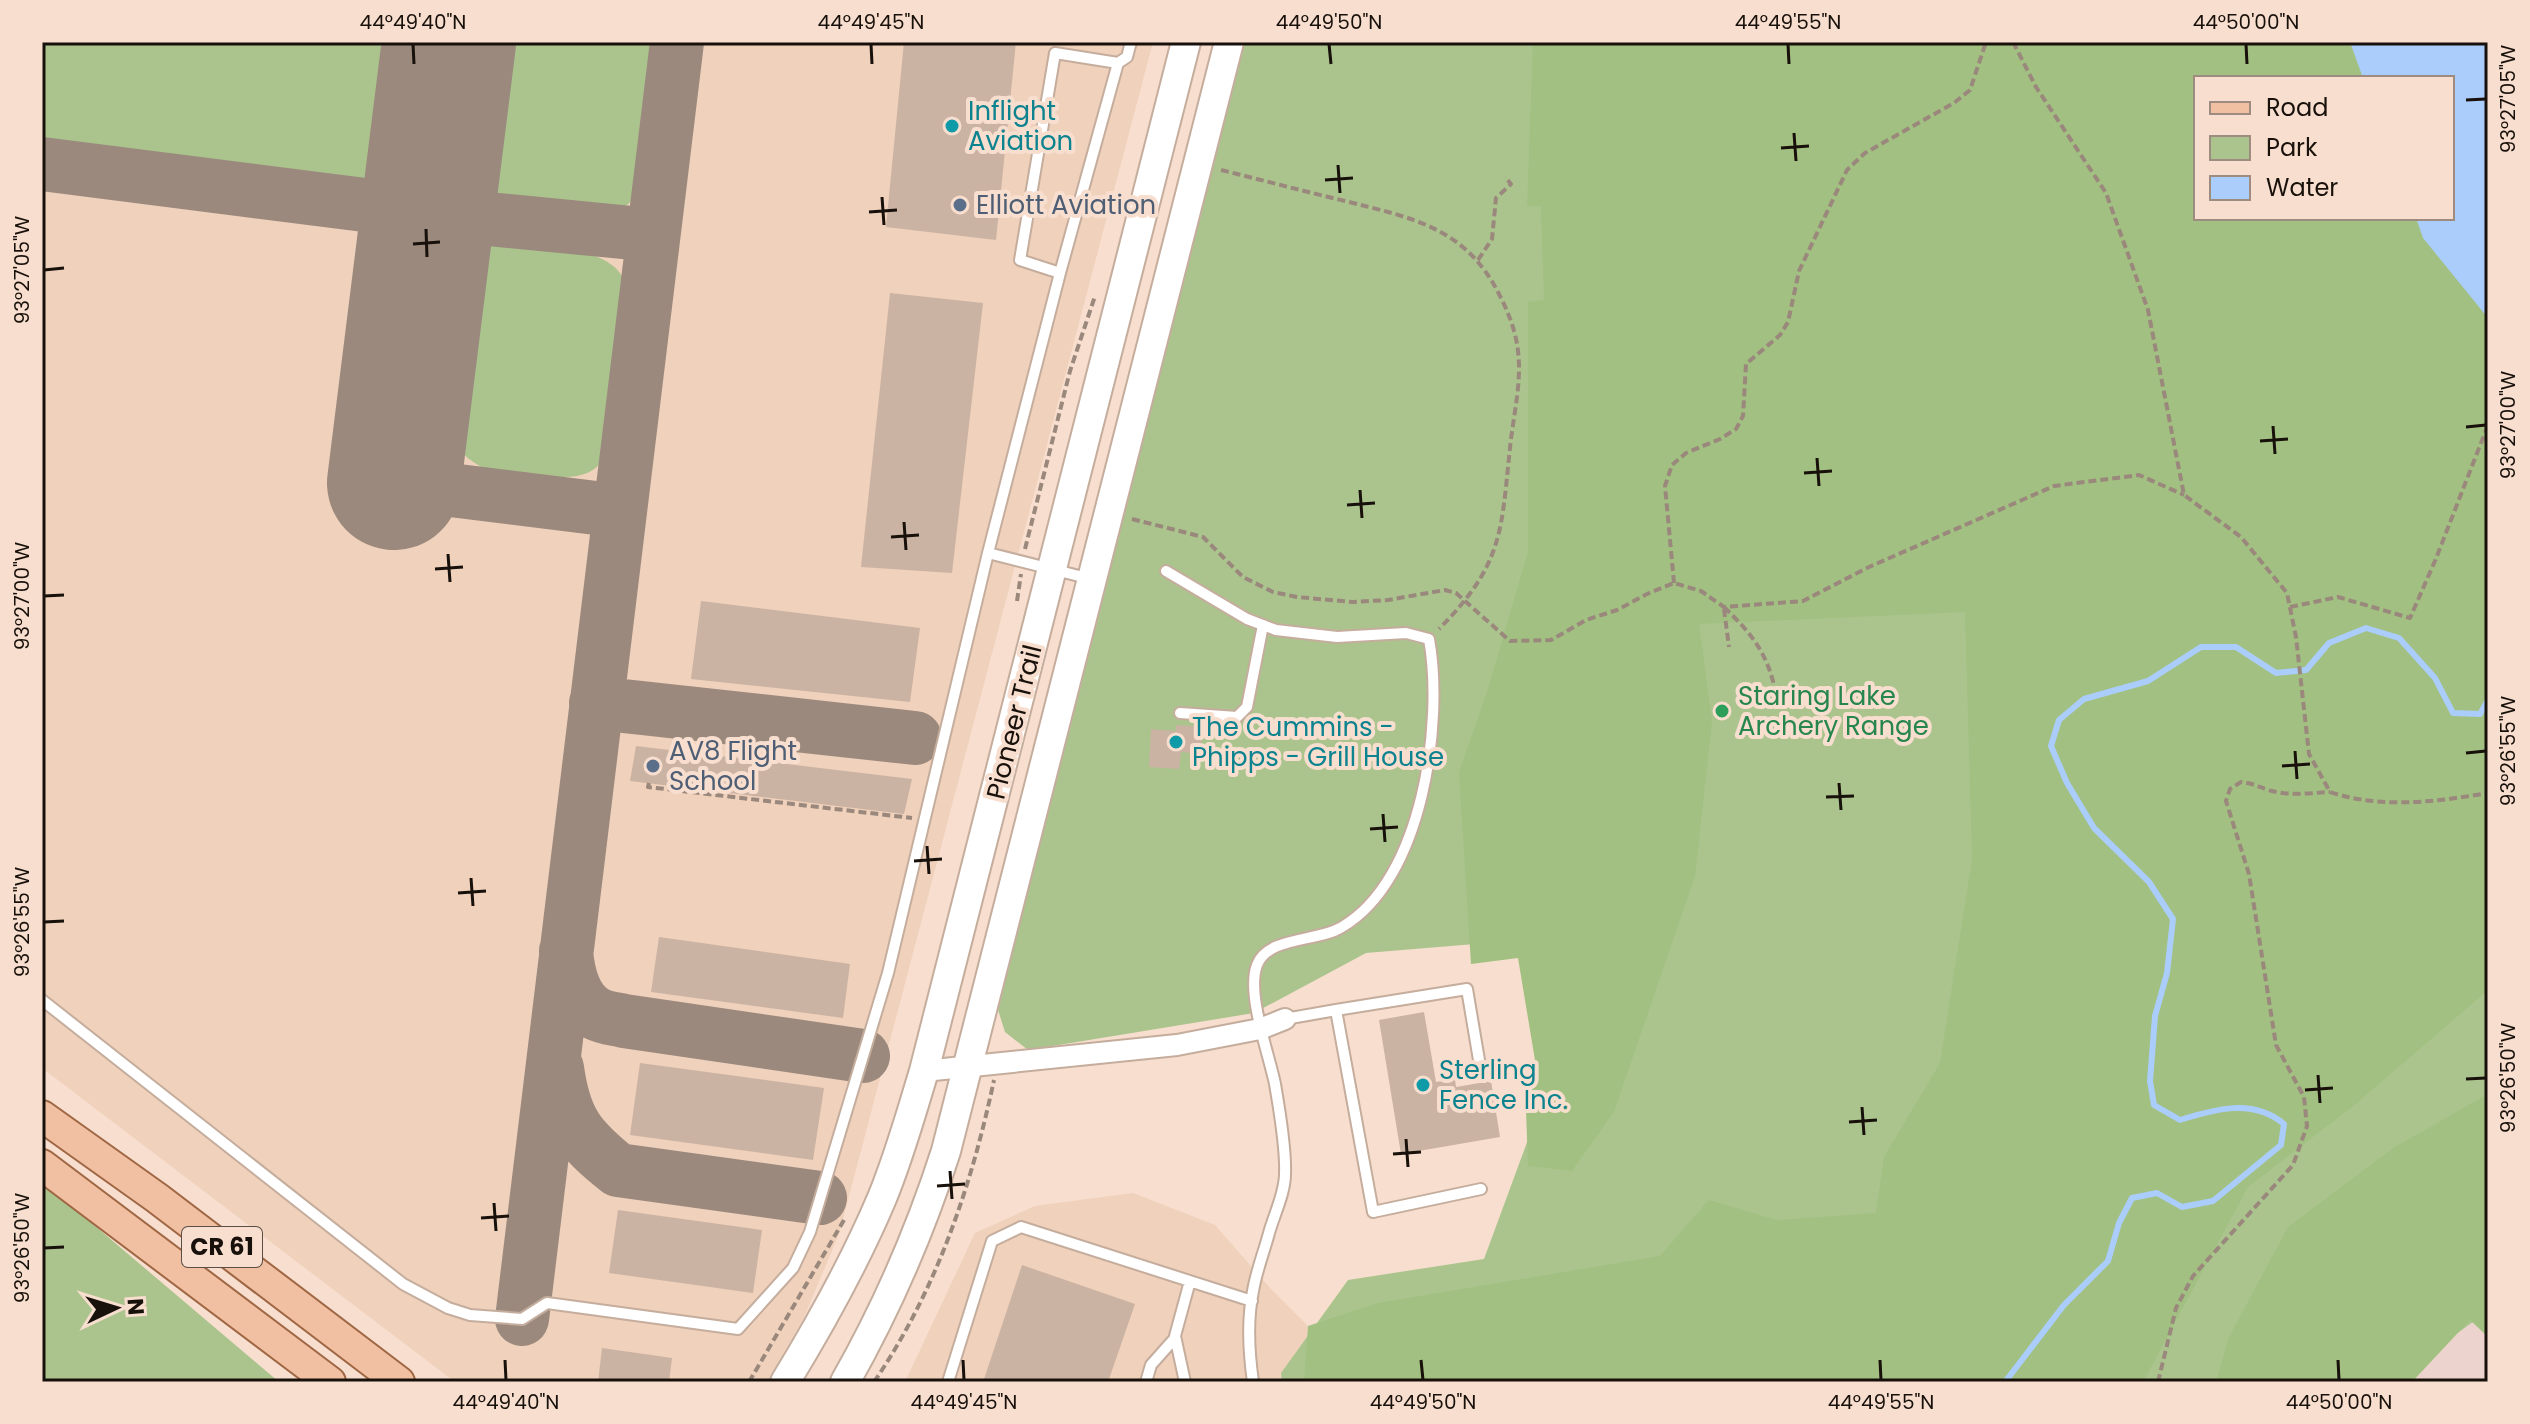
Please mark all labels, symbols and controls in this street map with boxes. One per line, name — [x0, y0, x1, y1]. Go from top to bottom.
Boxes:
text: 44°49'40"N — [360, 8, 466, 36]
text: 44°49'45"N — [818, 8, 924, 36]
text: 44°49'50"N — [1276, 8, 1382, 36]
text: 44°49'55"N — [1735, 8, 1841, 36]
text: 44°50'00"N — [2193, 8, 2299, 36]
text: 93°27'05"W — [2494, 44, 2522, 153]
legend — [2194, 76, 2454, 220]
text: Road — [2266, 91, 2328, 124]
place label: Inflight Aviation — [968, 93, 1073, 159]
marker: Inflight Aviation — [943, 117, 961, 135]
text: Park — [2266, 131, 2318, 164]
text: Water — [2266, 171, 2338, 204]
place label: Elliott Aviation — [976, 187, 1156, 223]
marker: Elliott Aviation — [951, 196, 969, 214]
text: 93°27'05"W — [8, 215, 36, 324]
text: 93°27'00"W — [2494, 370, 2522, 479]
text: 93°27'00"W — [8, 541, 36, 650]
street label: Pioneer Trail — [977, 641, 1051, 803]
place label: Staring Lake Archery Range — [1738, 678, 1929, 744]
text: 93°26'55"W — [2494, 695, 2522, 806]
marker: Staring Lake Archery Range — [1713, 702, 1731, 720]
place label: The Cummins - Phipps - Grill House — [1192, 709, 1444, 775]
place label: AV8 Flight School — [669, 733, 797, 799]
marker: The Cummins - Phipps - Grill House — [1167, 733, 1185, 751]
marker: AV8 Flight School — [644, 757, 662, 775]
text: 93°26'55"W — [8, 866, 36, 977]
text: 93°26'50"W — [2494, 1022, 2522, 1133]
place label: Sterling Fence Inc. — [1439, 1052, 1568, 1118]
marker: Sterling Fence Inc. — [1414, 1076, 1432, 1094]
text: 93°26'50"W — [8, 1192, 36, 1303]
road number: CR 61 — [182, 1227, 262, 1267]
north arrow — [76, 1268, 156, 1348]
text: N — [119, 1297, 151, 1316]
text: 44°49'40"N — [453, 1388, 559, 1416]
text: 44°49'45"N — [911, 1388, 1017, 1416]
text: 44°49'50"N — [1370, 1388, 1476, 1416]
text: 44°49'55"N — [1828, 1388, 1934, 1416]
text: 44°50'00"N — [2286, 1388, 2392, 1416]

